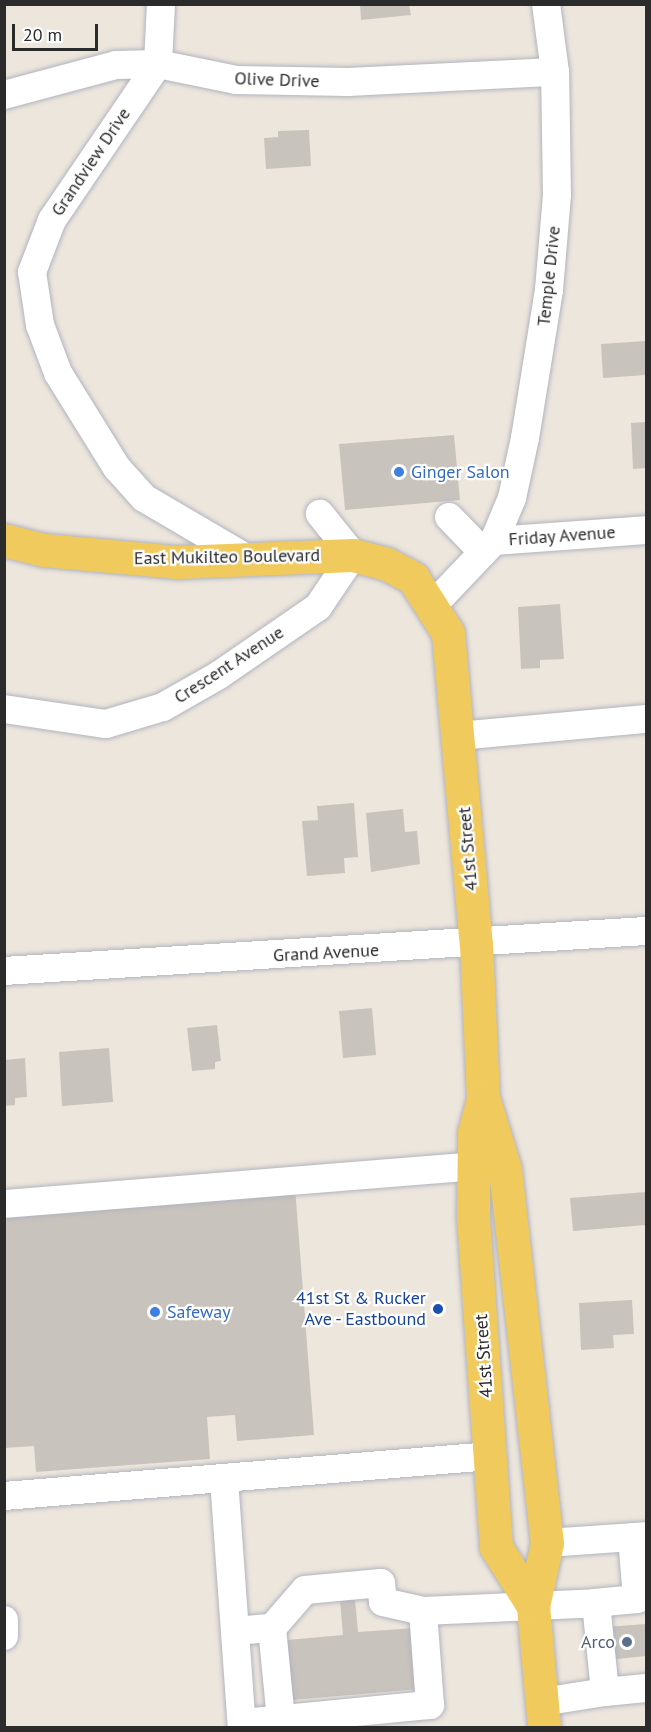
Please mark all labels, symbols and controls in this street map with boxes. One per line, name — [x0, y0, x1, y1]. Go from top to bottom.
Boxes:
scale bar — [15, 12, 100, 50]
text: 20 m — [23, 23, 62, 46]
street label: Olive Drive — [234, 68, 320, 92]
street label: Grandview Drive — [47, 104, 135, 220]
street label: Temple Drive — [533, 225, 565, 327]
place label: Ginger Salon — [411, 461, 510, 483]
marker: Ginger Salon — [392, 465, 406, 479]
street label: Friday Avenue — [507, 521, 617, 551]
street label: East Mukilteo Boulevard — [134, 545, 320, 569]
street label: Crescent Avenue — [170, 621, 288, 709]
street label: 41st Street — [454, 806, 482, 892]
street label: Grand Avenue — [272, 939, 380, 967]
place label: 41st St & Rucker Ave - Eastbound — [296, 1288, 426, 1330]
place label: Safeway — [167, 1301, 231, 1323]
marker: 41st St & Rucker Ave - Eastbound — [431, 1302, 445, 1316]
marker: Safeway — [148, 1305, 162, 1319]
street label: 41st Street — [470, 1313, 498, 1399]
place label: Arco — [581, 1631, 615, 1653]
marker: Arco — [620, 1635, 634, 1649]

